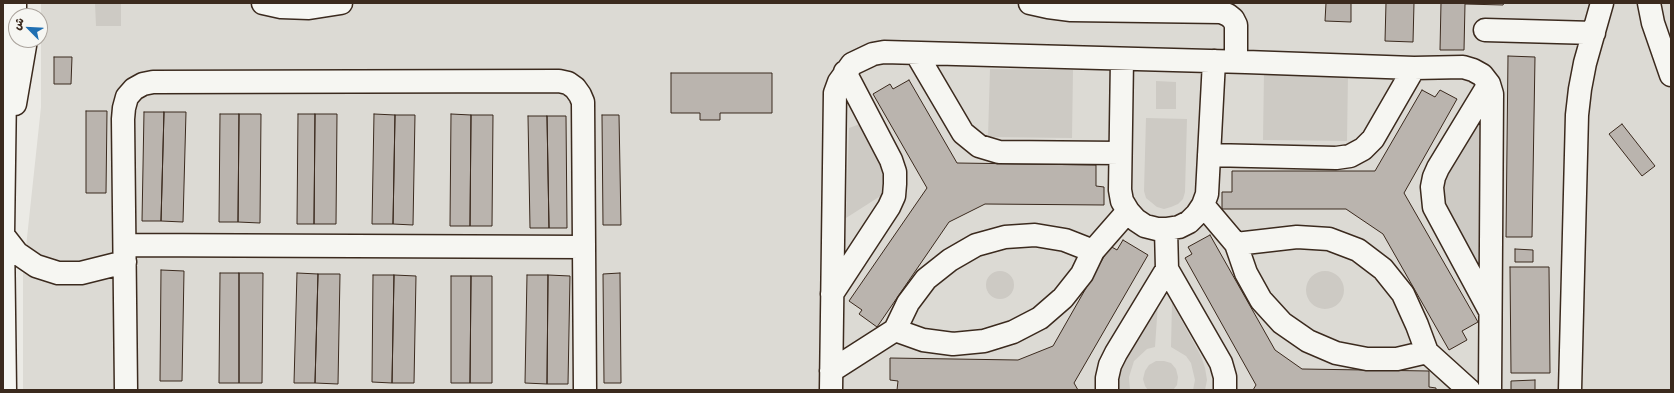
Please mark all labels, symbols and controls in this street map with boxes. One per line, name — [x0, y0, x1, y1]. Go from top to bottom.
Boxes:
north arrow — [8, 8, 48, 48]
text: ش — [9, 15, 27, 32]

